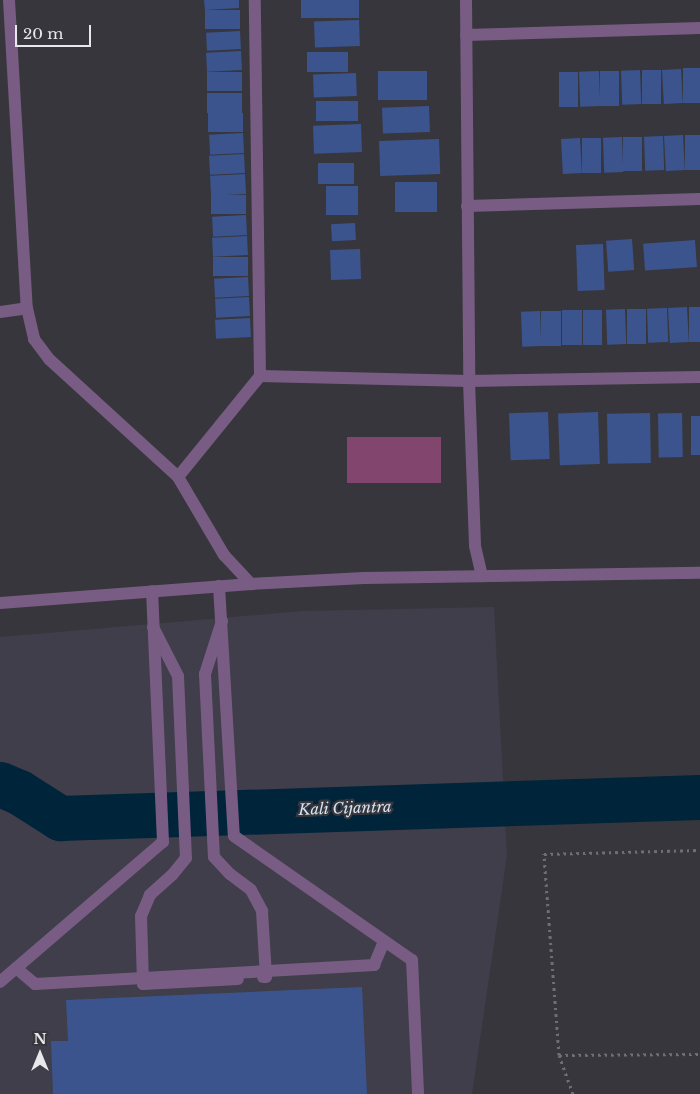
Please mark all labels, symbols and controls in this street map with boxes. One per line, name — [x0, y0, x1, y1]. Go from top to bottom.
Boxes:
scale bar — [18, 15, 94, 47]
text: 20 m — [23, 24, 63, 43]
water label: Kali Cijantra — [298, 797, 392, 819]
north arrow — [15, 1029, 65, 1079]
text: N — [33, 1030, 47, 1048]

